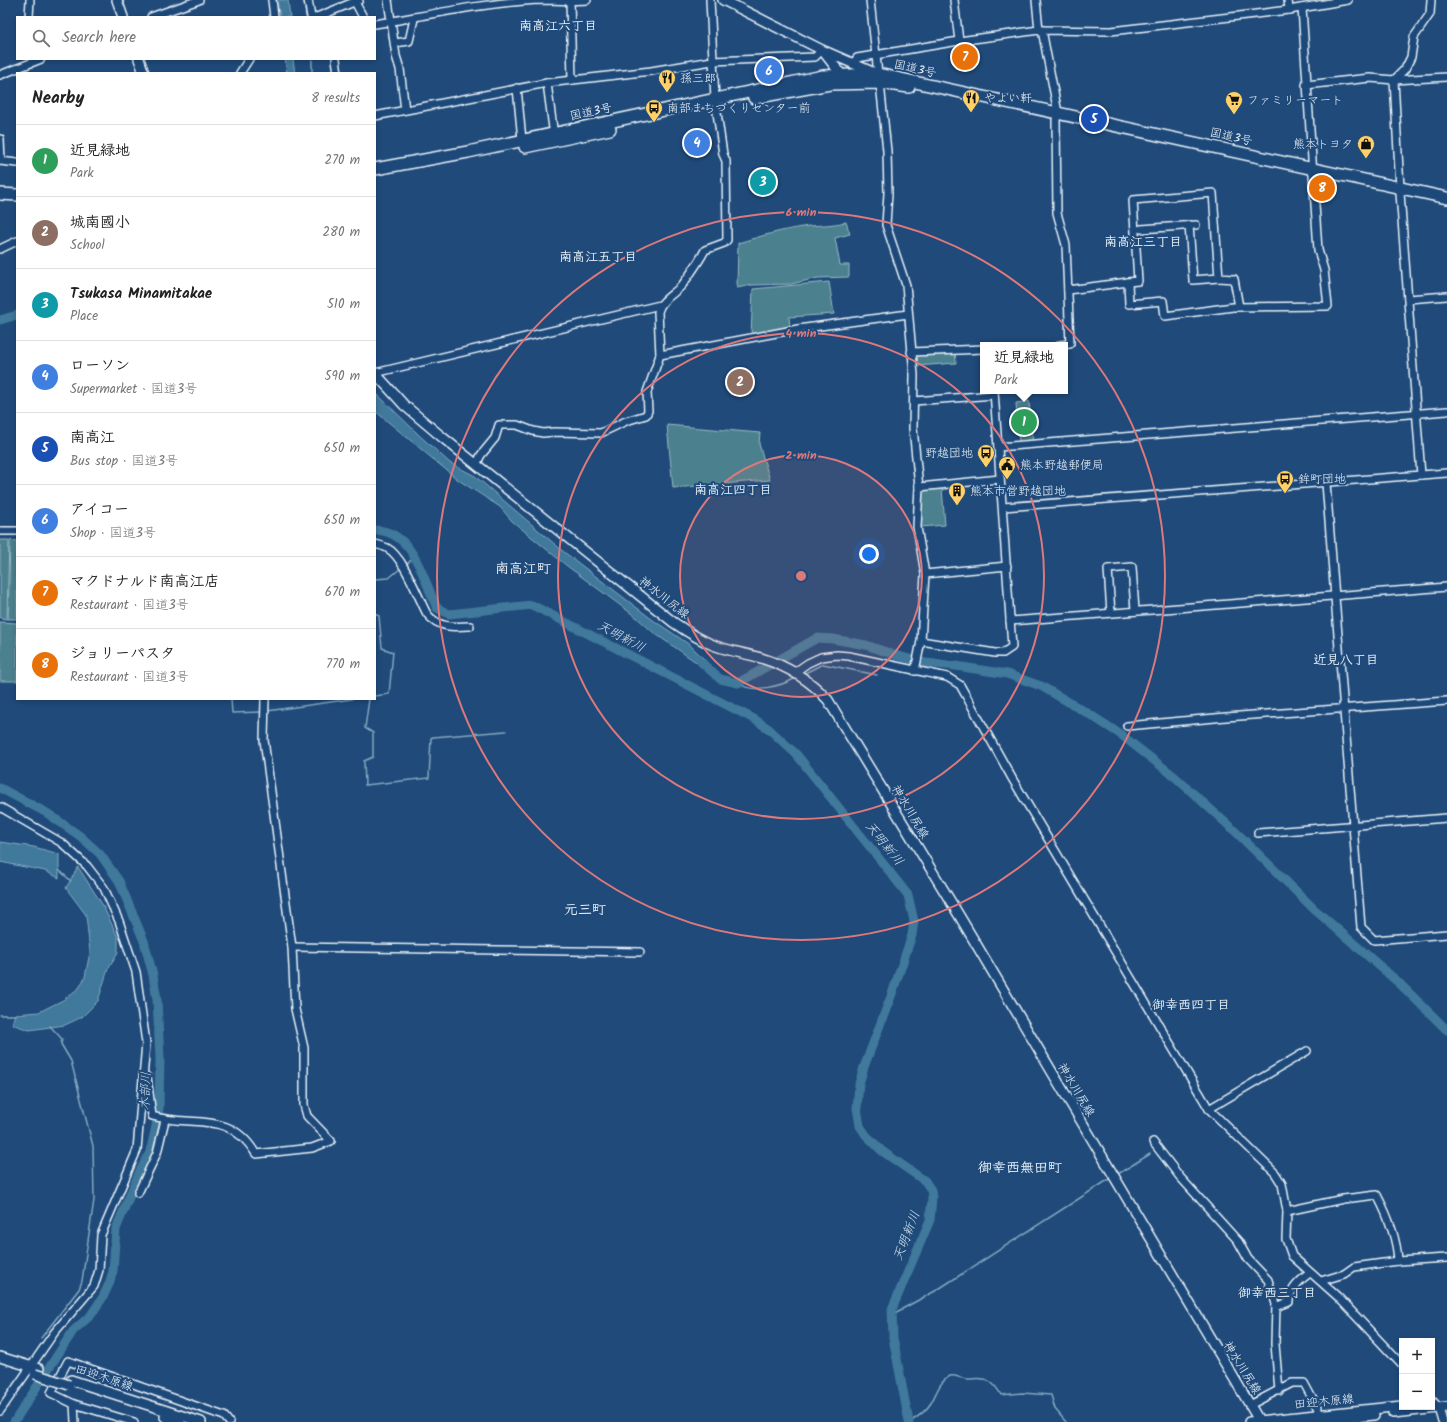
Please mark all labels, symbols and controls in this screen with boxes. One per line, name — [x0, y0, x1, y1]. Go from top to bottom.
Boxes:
search box — [16, 16, 376, 60]
district label: 南高江六丁目 — [519, 16, 597, 37]
text: Search here — [62, 26, 136, 50]
icon: search — [30, 27, 52, 49]
pin: 7 — [952, 42, 978, 72]
street label: 国道3号 — [892, 55, 938, 83]
pin: 6 — [756, 56, 782, 86]
restaurant icon: 孫三郎 — [657, 68, 677, 93]
place label: 孫三郎 — [680, 69, 716, 88]
text: Nearby — [32, 85, 84, 112]
text: 8 results — [311, 88, 360, 109]
restaurant icon: やよい軒 — [961, 88, 981, 113]
place label: やよい軒 — [984, 89, 1032, 108]
supermarket icon: ファミリーマート — [1224, 90, 1244, 115]
place label: ファミリーマート — [1247, 91, 1343, 110]
street label: 国道3号 — [568, 98, 614, 126]
bus stop icon: 南部まちづくりセンター前 — [644, 98, 664, 123]
place label: 南部まちづくりセンター前 — [667, 99, 811, 118]
pin: 5 — [1081, 104, 1107, 134]
street label: 国道3号 — [1208, 123, 1254, 151]
pin: 4 — [684, 128, 710, 158]
shop icon: 熊本トヨタ — [1356, 134, 1376, 159]
place label: 熊本トヨタ — [1293, 135, 1353, 154]
text: 近見緑地 — [70, 139, 130, 163]
text: 1 — [43, 150, 47, 171]
text: 270 m — [324, 150, 360, 171]
text: Park — [70, 163, 94, 184]
pin: 3 — [750, 167, 776, 197]
pin: 8 — [1309, 173, 1335, 203]
text: 6 min — [786, 203, 817, 222]
text: 城南國小 — [70, 211, 130, 235]
text: 2 — [41, 222, 49, 243]
text: 280 m — [323, 222, 360, 243]
district label: 南高江三丁目 — [1104, 232, 1182, 253]
text: School — [70, 235, 105, 256]
district label: 南高江五丁目 — [559, 247, 637, 268]
text: Tsukasa Minamitakae — [70, 282, 212, 306]
text: 3 — [41, 294, 49, 315]
text: 510 m — [327, 294, 360, 315]
text: Place — [70, 306, 98, 327]
text: 4 min — [786, 324, 817, 343]
popup — [980, 342, 1068, 394]
text: 近見緑地 — [994, 346, 1054, 370]
text: ローソン — [70, 354, 130, 378]
text: 4 — [41, 366, 49, 387]
text: 590 m — [325, 366, 360, 387]
pin: 2 — [727, 367, 753, 397]
text: Park — [994, 370, 1018, 391]
text: Supermarket · 国道3号 — [70, 379, 197, 400]
pin: 1 — [1011, 407, 1037, 437]
text: 南高江 — [70, 426, 115, 450]
text: 5 — [42, 438, 48, 459]
text: 650 m — [324, 438, 360, 459]
bus stop icon: 野越団地 — [976, 443, 996, 468]
place label: 野越団地 — [925, 444, 973, 463]
text: 2 min — [785, 446, 817, 465]
text: Bus stop · 国道3号 — [70, 451, 178, 472]
public building icon: 熊本野越郵便局 — [997, 455, 1017, 480]
place label: 熊本野越郵便局 — [1020, 456, 1104, 475]
bus stop icon: 鉾町団地 — [1275, 469, 1295, 494]
place label: 鉾町団地 — [1298, 470, 1346, 489]
district label: 南高江四丁目 — [694, 480, 772, 501]
building icon: 熊本市営野越団地 — [947, 481, 967, 506]
place label: 熊本市営野越団地 — [970, 482, 1066, 501]
text: アイコー — [70, 498, 129, 522]
text: 6 — [41, 510, 49, 531]
text: 650 m — [324, 510, 360, 531]
text: Shop · 国道3号 — [70, 523, 156, 544]
your location — [859, 544, 879, 564]
district label: 南高江町 — [495, 558, 551, 580]
centre of rings — [794, 569, 808, 583]
text: マクドナルド南高江店 — [70, 570, 219, 594]
street label: 神水川尻線 — [635, 572, 693, 624]
text: 7 — [42, 582, 48, 603]
text: 670 m — [325, 582, 360, 603]
text: Restaurant · 国道3号 — [70, 595, 189, 616]
water label: 天明新川 — [593, 616, 649, 658]
text: ジョリーパスタ — [70, 642, 175, 666]
district label: 近見八丁目 — [1313, 650, 1379, 671]
text: 8 — [41, 654, 49, 675]
text: 770 m — [326, 654, 360, 675]
text: Restaurant · 国道3号 — [70, 667, 189, 688]
street label: 神水川尻線 — [886, 781, 934, 843]
water label: 天明新川 — [859, 817, 909, 871]
district label: 元三町 — [564, 899, 606, 921]
district label: 御幸西四丁目 — [1152, 995, 1230, 1016]
street label: 神水川尻線 — [1052, 1059, 1100, 1121]
water label: 木部川 — [135, 1071, 157, 1111]
district label: 御幸西無田町 — [978, 1157, 1062, 1179]
water label: 天明新川 — [888, 1208, 926, 1264]
district label: 御幸西三丁目 — [1238, 1283, 1316, 1304]
street label: 神水川尻線 — [1218, 1338, 1266, 1398]
map controls — [1399, 1338, 1435, 1410]
button: + — [1399, 1338, 1435, 1374]
street label: 田迎木原線 — [73, 1360, 135, 1396]
button: − — [1399, 1374, 1435, 1410]
street label: 田迎木原線 — [1293, 1389, 1355, 1415]

